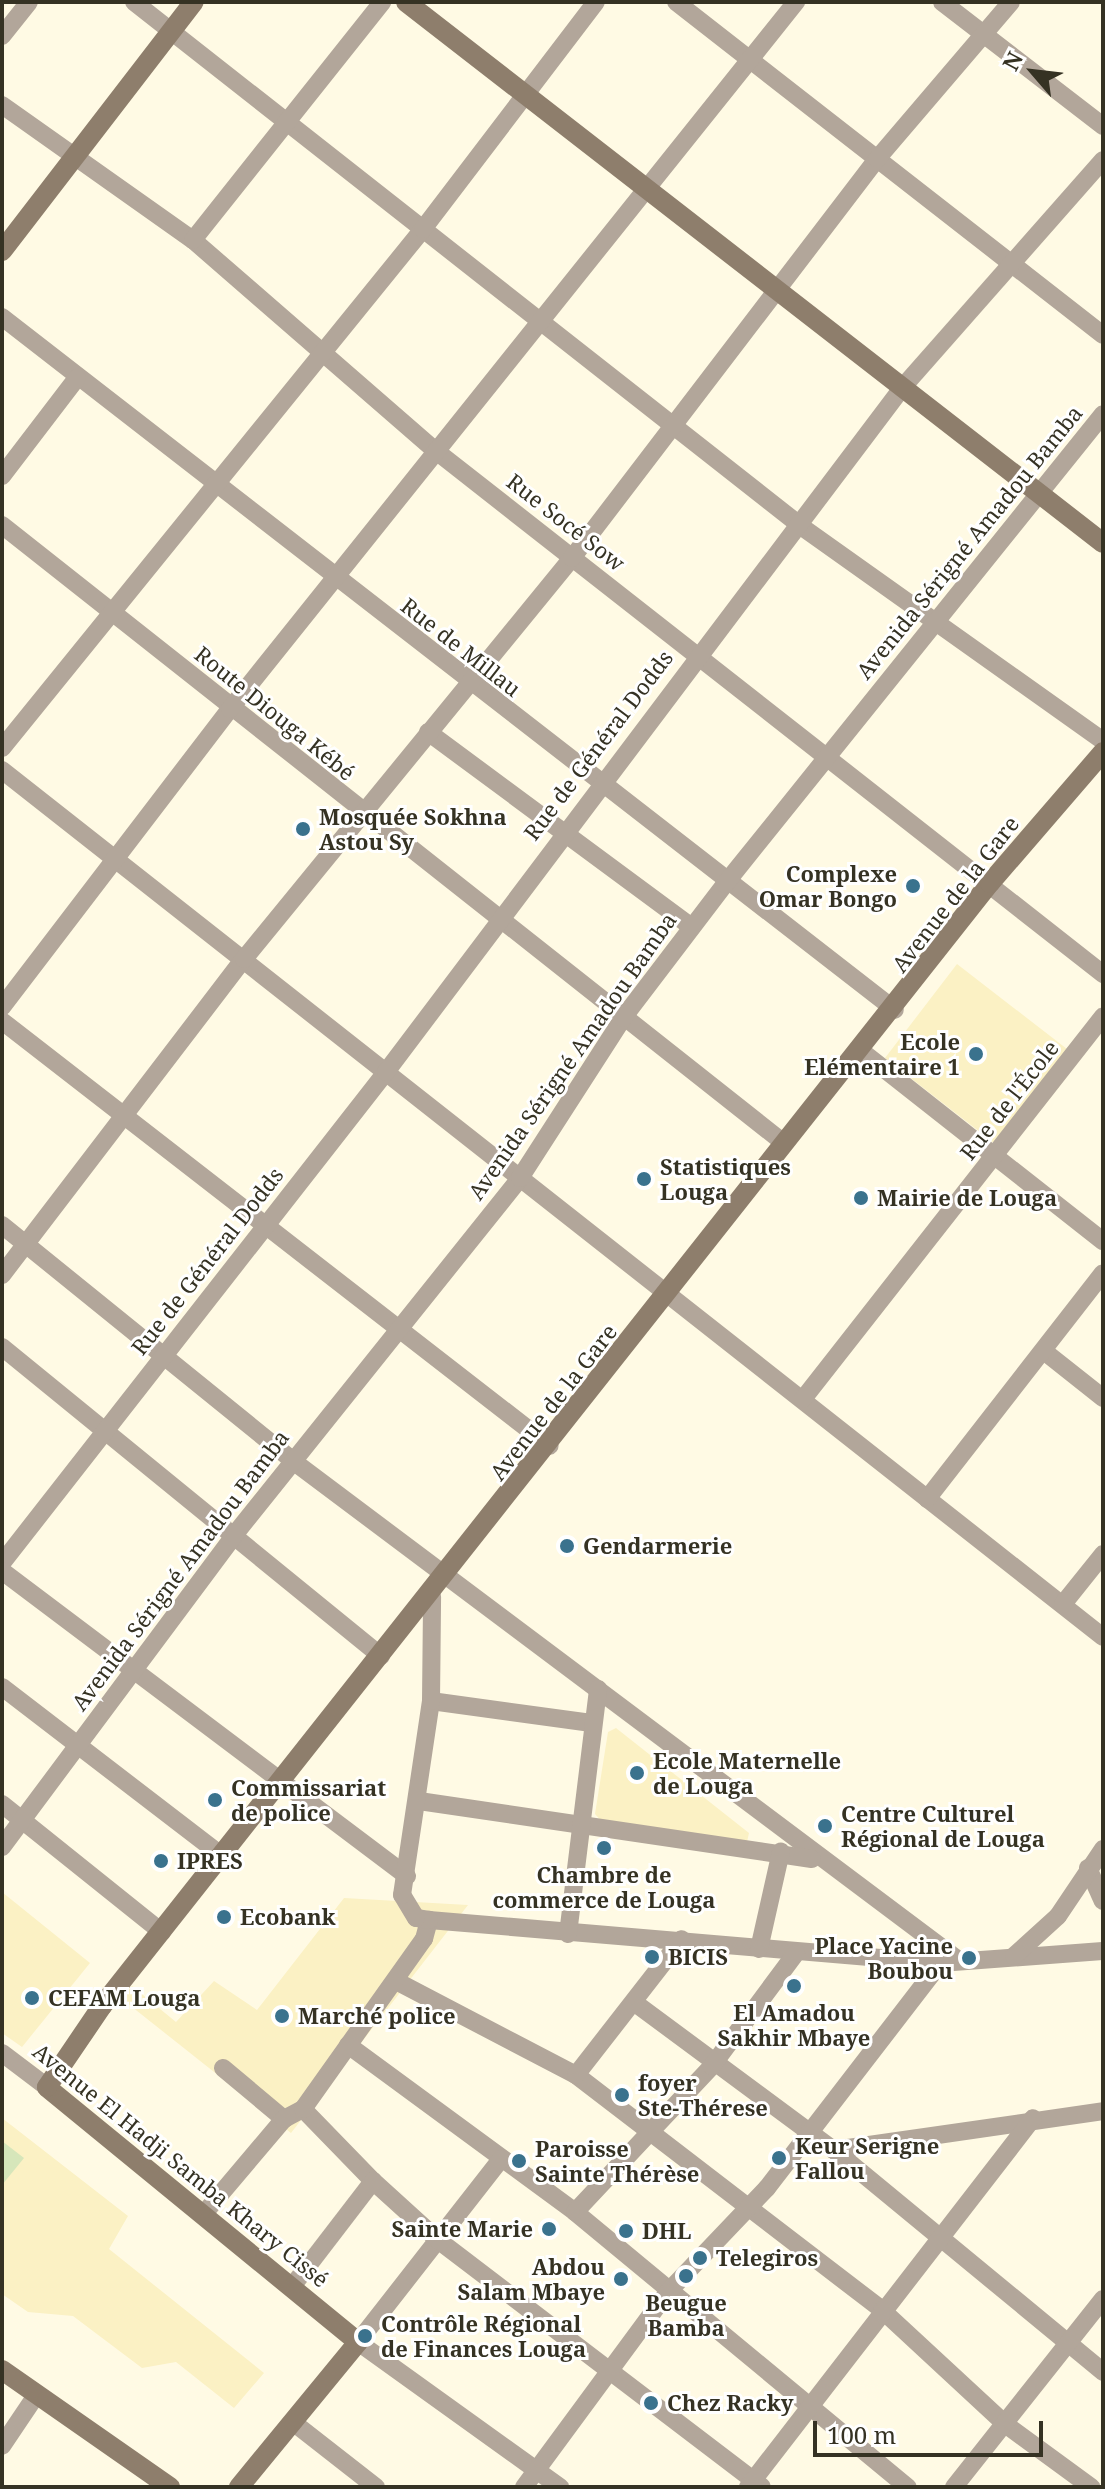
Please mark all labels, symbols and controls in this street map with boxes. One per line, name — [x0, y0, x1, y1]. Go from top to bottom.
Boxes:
north arrow — [993, 32, 1073, 112]
text: N — [994, 46, 1029, 75]
street label: Avenida Sérigné Amadou Bamba — [850, 400, 1088, 684]
street label: Rue Socé Sow — [502, 468, 630, 576]
street label: Rue de Millau — [396, 592, 526, 702]
street label: Route Diouga Kébé — [190, 640, 360, 786]
street label: Rue de Général Dodds — [518, 645, 678, 845]
place label: Mosquée Sokhna Astou Sy — [319, 803, 507, 854]
street label: Avenue de la Gare — [886, 811, 1024, 977]
marker: Mosquée Sokhna Astou Sy — [294, 820, 312, 838]
place label: Complexe Omar Bongo — [759, 860, 897, 912]
marker: Complexe Omar Bongo — [904, 877, 922, 895]
street label: Avenida Sérigné Amadou Bamba — [462, 907, 682, 1205]
place label: Ecole Elémentaire 1 — [804, 1028, 960, 1080]
street label: Rue de l'École — [954, 1035, 1064, 1165]
marker: Ecole Elémentaire 1 — [967, 1045, 985, 1063]
place label: Statistiques Louga — [660, 1153, 791, 1204]
street label: Rue de Général Dodds — [126, 1162, 288, 1360]
marker: Statistiques Louga — [635, 1170, 653, 1188]
place label: Mairie de Louga — [877, 1185, 1057, 1211]
marker: Mairie de Louga — [852, 1189, 870, 1207]
street label: Avenue de la Gare — [484, 1319, 622, 1485]
street label: Avenida Sérigné Amadou Bamba — [66, 1425, 294, 1715]
place label: Gendarmerie — [583, 1533, 732, 1559]
marker: Gendarmerie — [558, 1537, 576, 1555]
place label: Ecole Maternelle de Louga — [653, 1747, 841, 1798]
marker: Ecole Maternelle de Louga — [628, 1764, 646, 1782]
place label: Commissariat de police — [231, 1774, 386, 1826]
marker: Commissariat de police — [206, 1791, 224, 1809]
place label: Centre Culturel Régional de Louga — [841, 1800, 1045, 1852]
marker: Centre Culturel Régional de Louga — [816, 1817, 834, 1835]
marker: Chambre de commerce de Louga — [595, 1839, 613, 1857]
place label: IPRES — [177, 1848, 243, 1874]
marker: IPRES — [152, 1852, 170, 1870]
place label: Chambre de commerce de Louga — [492, 1861, 716, 1912]
place label: Ecobank — [240, 1904, 336, 1930]
marker: Ecobank — [215, 1908, 233, 1926]
place label: Place Yacine Boubou — [814, 1932, 953, 1984]
place label: BICIS — [668, 1944, 728, 1970]
marker: BICIS — [643, 1948, 661, 1966]
marker: Place Yacine Boubou — [960, 1949, 978, 1967]
marker: El Amadou Sakhir Mbaye — [785, 1977, 803, 1995]
place label: CEFAM Louga — [48, 1985, 201, 2011]
marker: CEFAM Louga — [23, 1989, 41, 2007]
place label: El Amadou Sakhir Mbaye — [718, 1999, 870, 2050]
place label: Marché police — [298, 2003, 456, 2029]
marker: Marché police — [273, 2007, 291, 2025]
street label: Avenue El Hadji Samba Khary Cissé — [28, 2038, 334, 2292]
place label: foyer Ste-Thérese — [638, 2069, 768, 2120]
marker: foyer Ste-Thérese — [613, 2086, 631, 2104]
place label: Keur Serigne Fallou — [795, 2132, 939, 2184]
place label: Paroisse Sainte Thérèse — [535, 2135, 699, 2186]
marker: Keur Serigne Fallou — [770, 2149, 788, 2167]
marker: Paroisse Sainte Thérèse — [510, 2152, 528, 2170]
place label: Sainte Marie — [391, 2216, 533, 2242]
place label: DHL — [642, 2218, 691, 2244]
marker: Sainte Marie — [540, 2220, 558, 2238]
marker: DHL — [617, 2222, 635, 2240]
place label: Telegiros — [716, 2245, 818, 2271]
marker: Telegiros — [691, 2249, 709, 2267]
place label: Abdou Salam Mbaye — [457, 2253, 605, 2304]
marker: Beugue Bamba — [677, 2267, 695, 2285]
marker: Abdou Salam Mbaye — [612, 2270, 630, 2288]
place label: Beugue Bamba — [645, 2289, 727, 2340]
place label: Contrôle Régional de Finances Louga — [381, 2310, 586, 2362]
marker: Contrôle Régional de Finances Louga — [356, 2327, 374, 2345]
place label: Chez Racky — [667, 2390, 794, 2416]
marker: Chez Racky — [642, 2394, 660, 2412]
scale bar — [817, 2405, 1047, 2455]
text: 100 m — [827, 2418, 896, 2451]

